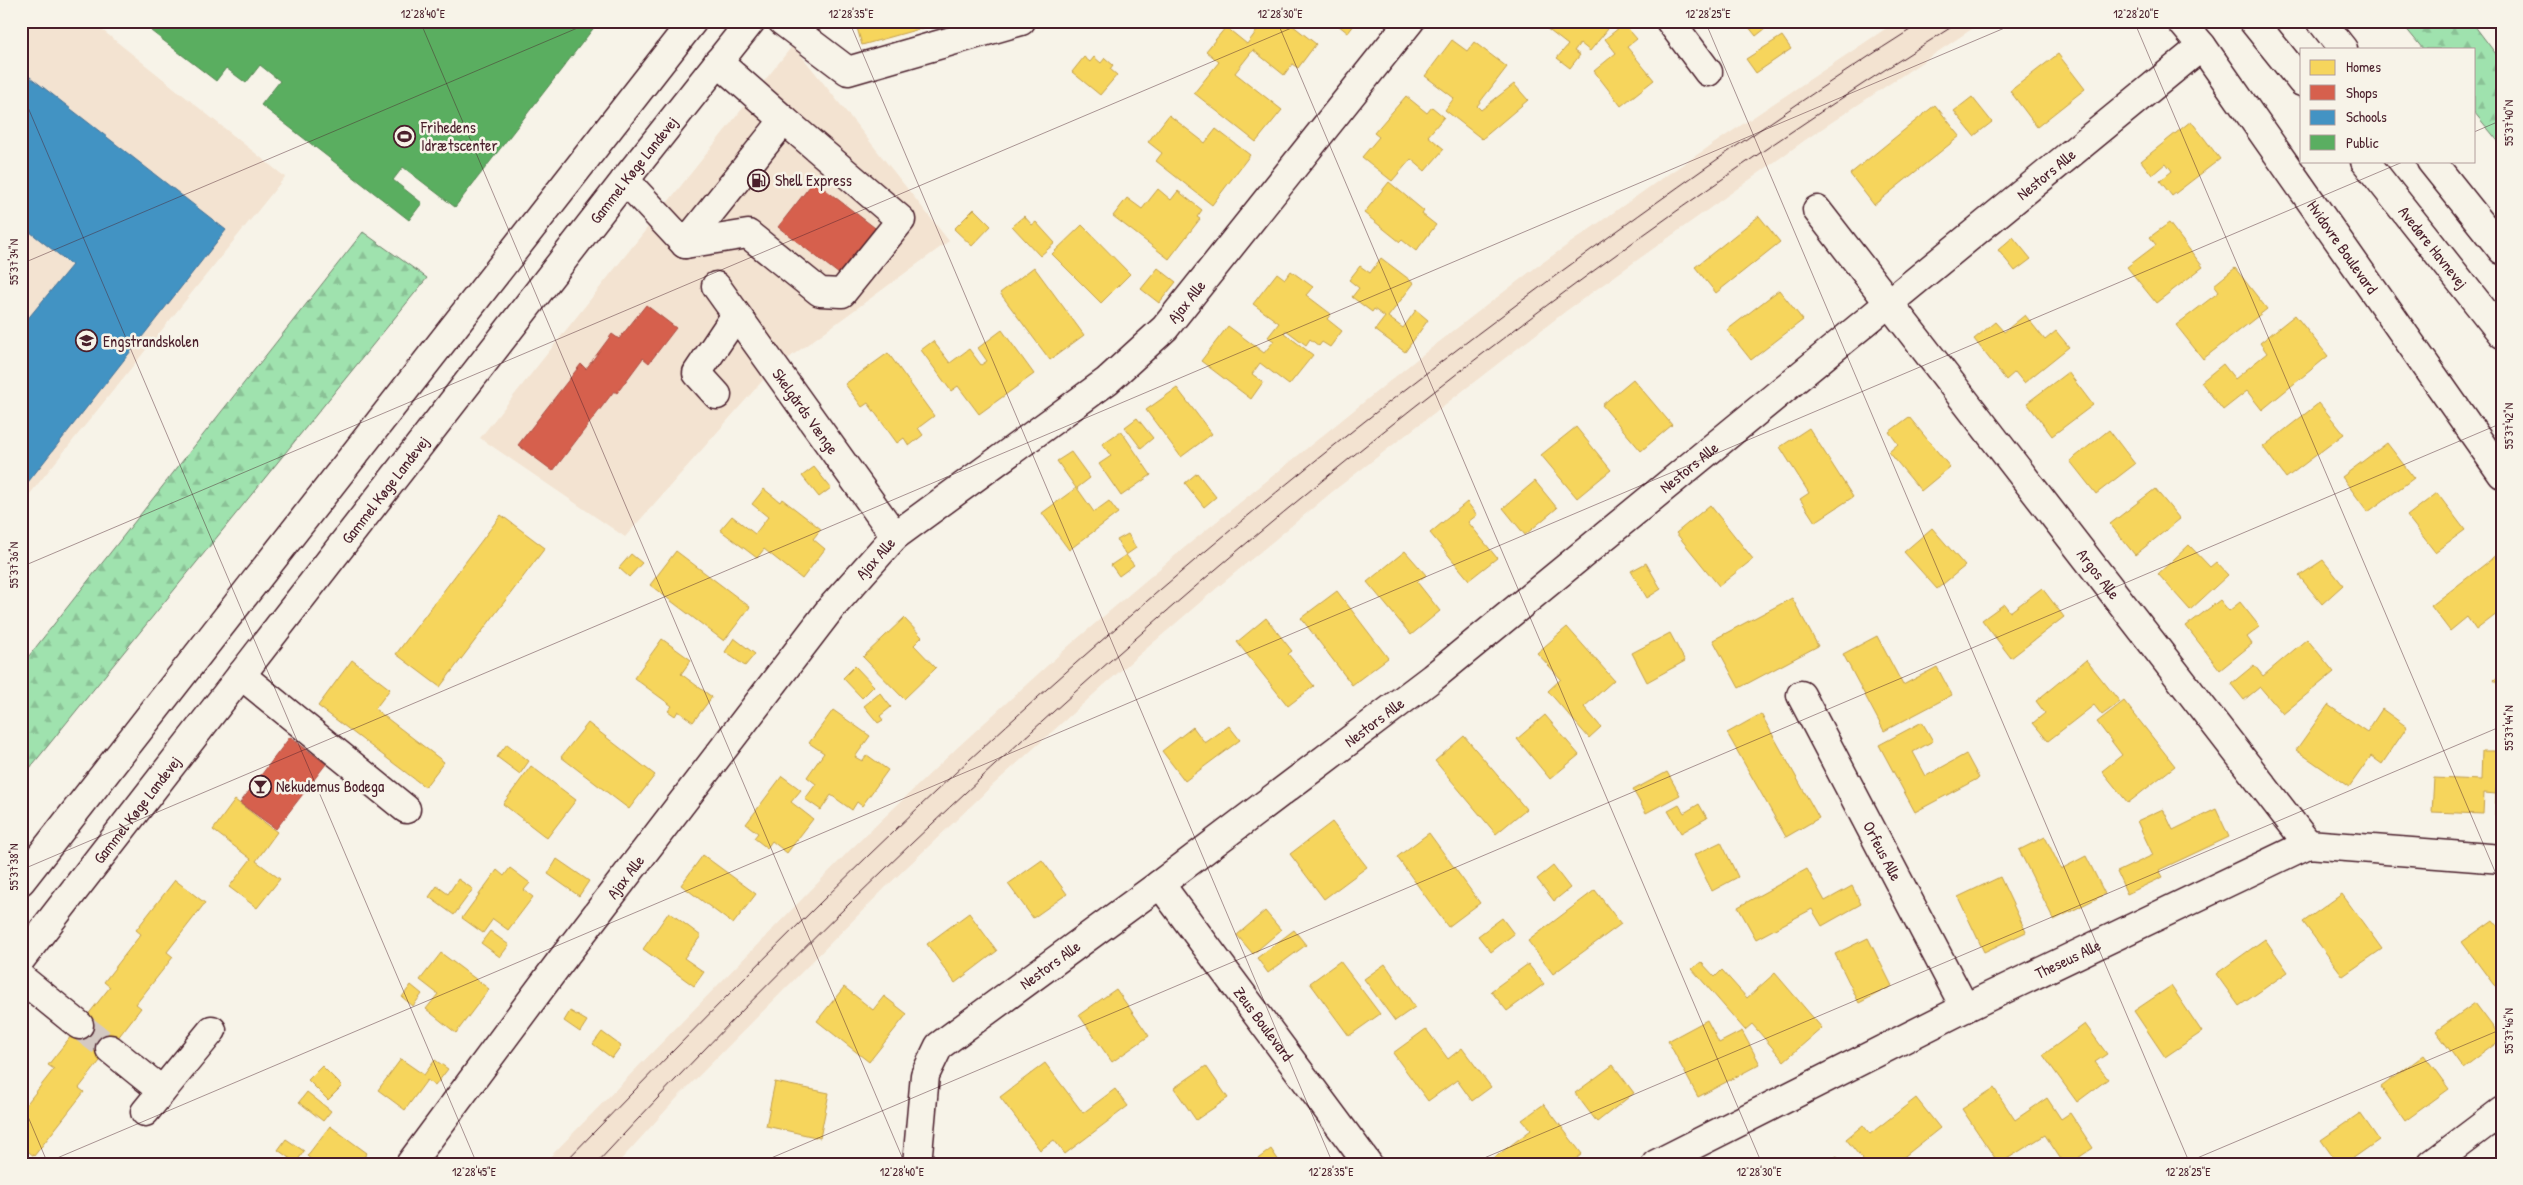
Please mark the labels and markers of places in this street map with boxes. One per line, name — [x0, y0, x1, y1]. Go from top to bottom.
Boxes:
place label: Frihedens Idrætscenter — [420, 116, 498, 156]
sports icon: Frihedens Idrætscenter — [393, 124, 417, 148]
fuel station icon: Shell Express — [747, 168, 771, 192]
place label: Shell Express — [775, 169, 852, 191]
school or university icon: Engstrandskolen — [75, 329, 99, 353]
place label: Engstrandskolen — [103, 330, 199, 352]
bar icon: Nekudemus Bodega — [248, 774, 272, 798]
place label: Nekudemus Bodega — [276, 775, 384, 797]

